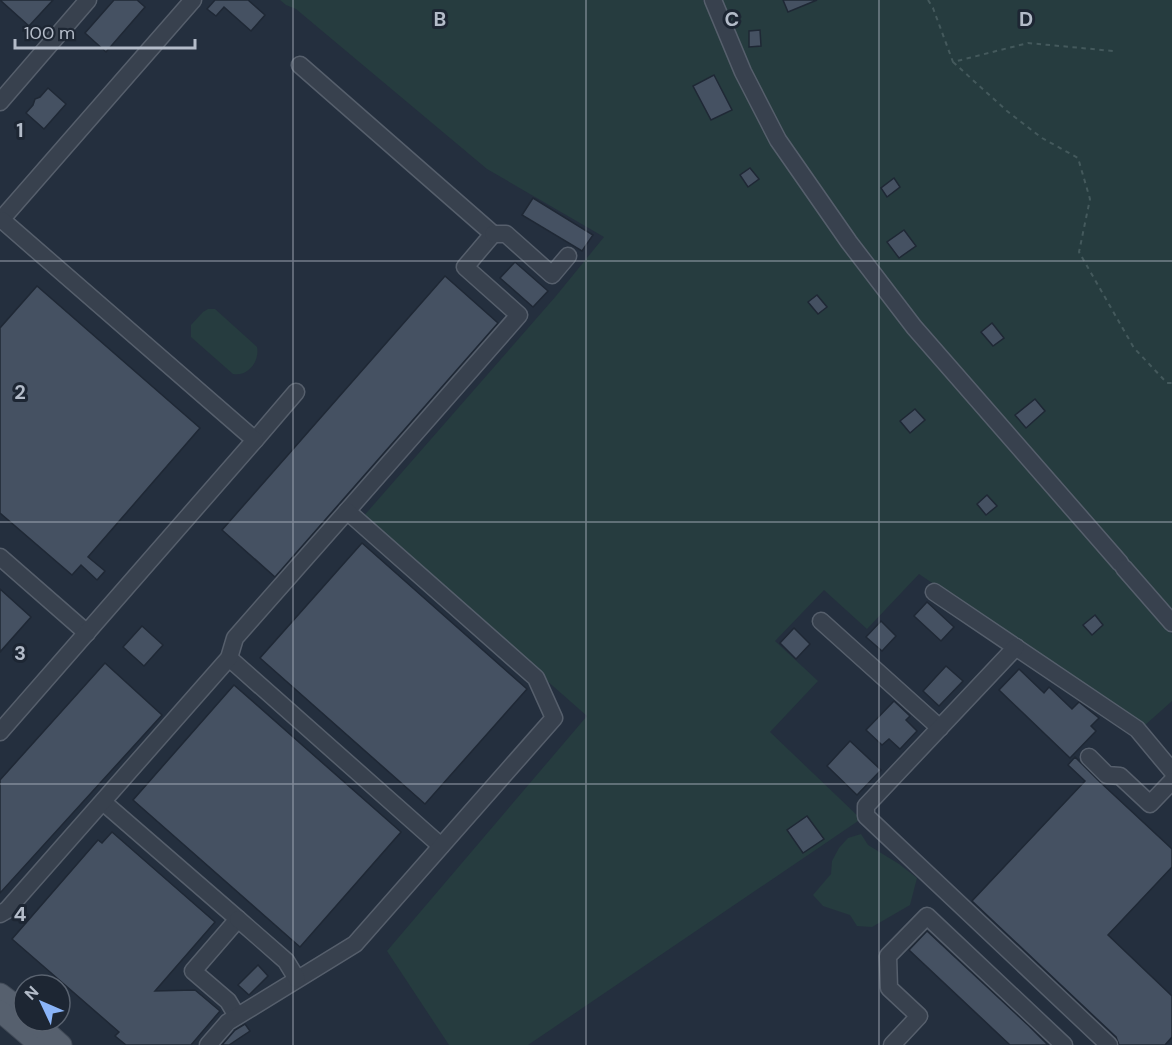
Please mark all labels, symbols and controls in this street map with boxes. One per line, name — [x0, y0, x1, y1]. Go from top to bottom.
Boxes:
text: B — [434, 6, 446, 32]
text: C — [725, 6, 739, 32]
text: D — [1019, 6, 1033, 32]
scale bar — [15, 12, 195, 50]
text: 100 m — [24, 21, 75, 45]
text: 1 — [16, 117, 24, 143]
text: 2 — [14, 379, 26, 405]
text: 3 — [14, 640, 26, 666]
text: 4 — [14, 901, 27, 927]
north arrow — [12, 973, 72, 1033]
text: N — [20, 981, 43, 1004]

